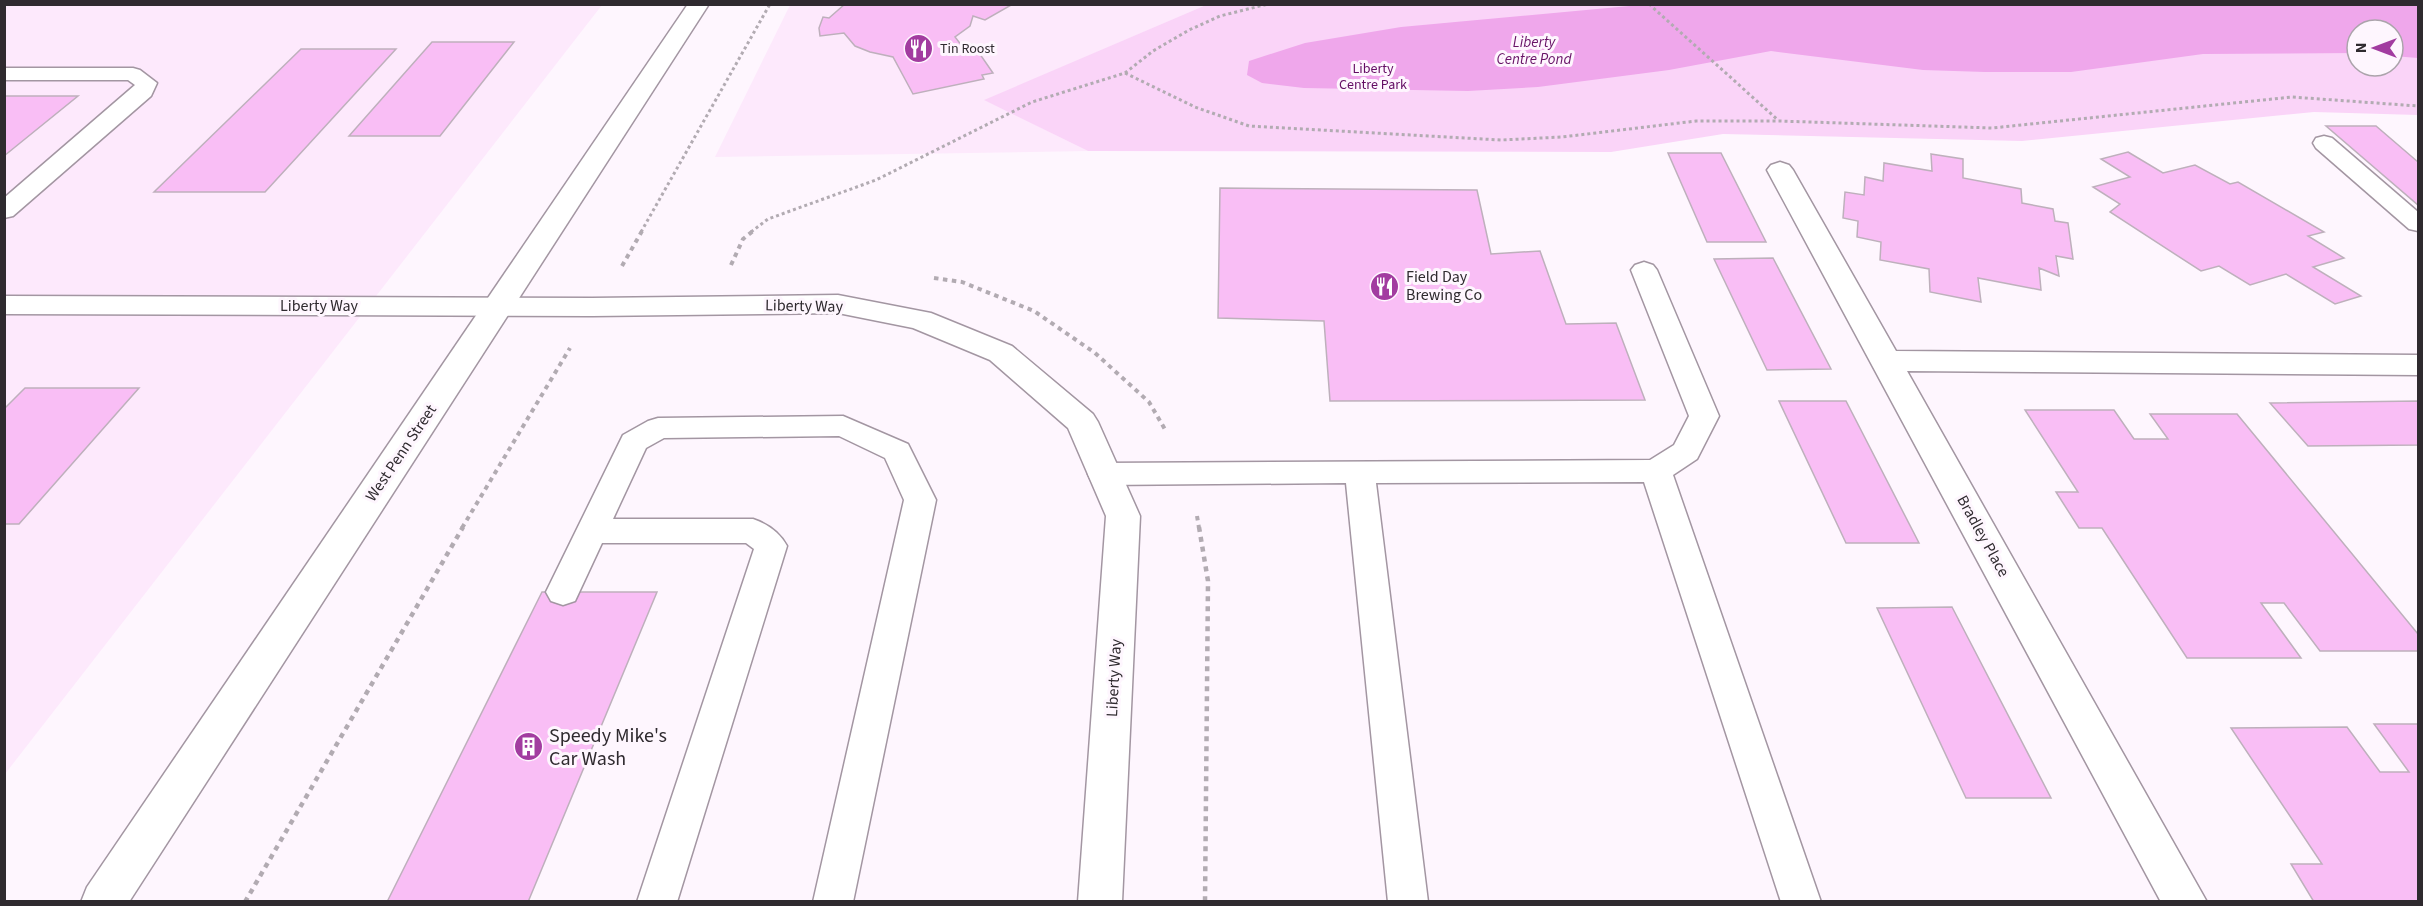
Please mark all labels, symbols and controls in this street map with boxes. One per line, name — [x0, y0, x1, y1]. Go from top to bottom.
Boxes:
north arrow — [2345, 18, 2405, 78]
water label: Liberty Centre Pond — [1497, 32, 1572, 70]
restaurant icon: Tin Roost — [903, 33, 935, 65]
place label: Tin Roost — [940, 39, 995, 59]
text: N — [2350, 43, 2372, 53]
park label: Liberty Centre Park — [1339, 59, 1407, 95]
place label: Field Day Brewing Co — [1406, 266, 1482, 306]
restaurant icon: Field Day Brewing Co — [1369, 270, 1401, 302]
street label: Liberty Way — [765, 294, 844, 318]
street label: Liberty Way — [280, 295, 359, 317]
street label: West Penn Street — [360, 400, 442, 506]
street label: Bradley Place — [1951, 491, 2015, 581]
street label: Liberty Way — [1101, 638, 1127, 718]
place label: Speedy Mike's Car Wash — [549, 722, 667, 773]
building icon: Speedy Mike's Car Wash — [512, 731, 544, 763]

